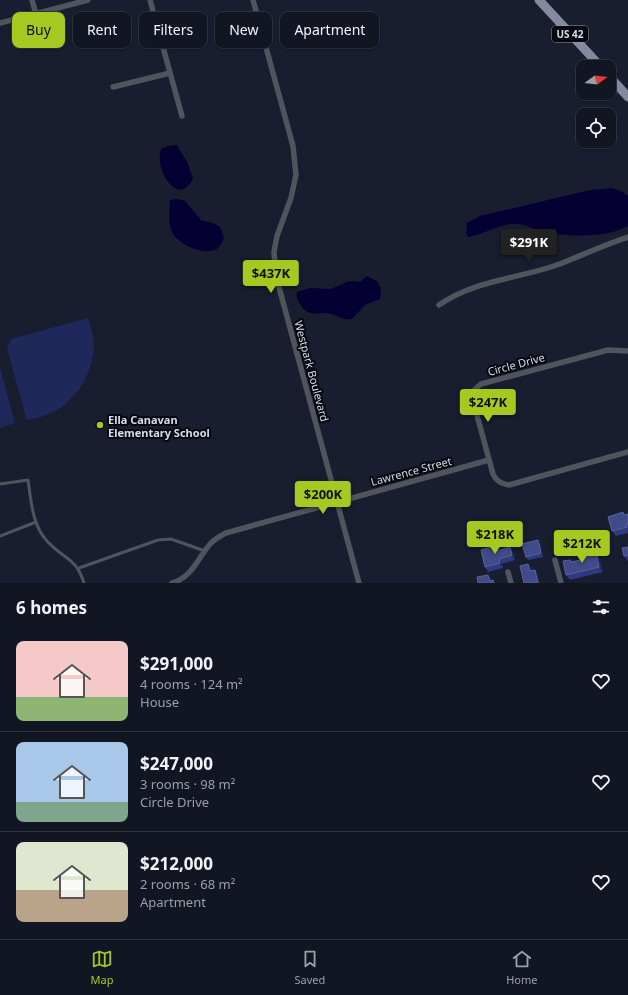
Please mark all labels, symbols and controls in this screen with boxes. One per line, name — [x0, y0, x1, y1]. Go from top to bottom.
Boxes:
chip: Buy — [12, 12, 65, 48]
chip: Rent — [73, 12, 131, 48]
chip: Filters — [139, 12, 207, 48]
chip: New — [215, 12, 272, 48]
chip: Apartment — [280, 12, 379, 48]
road number: US 42 — [552, 26, 588, 42]
north arrow — [576, 60, 616, 100]
map controls — [576, 60, 616, 148]
button: locate — [576, 108, 616, 148]
pin: $291K — [501, 229, 557, 263]
text: $291K — [510, 233, 548, 251]
pin: $437K — [243, 260, 299, 294]
text: $437K — [252, 264, 290, 282]
street label: Westpark Boulevard — [291, 319, 333, 423]
street label: Circle Drive — [486, 349, 546, 379]
pin: $247K — [460, 389, 516, 423]
text: $247K — [469, 393, 507, 411]
place label: Ella Canavan Elementary School — [108, 412, 210, 440]
marker: Ella Canavan Elementary School — [95, 420, 105, 430]
street label: Lawrence Street — [369, 453, 453, 489]
pin: $200K — [295, 481, 351, 515]
text: $200K — [304, 485, 342, 503]
pin: $218K — [467, 521, 523, 555]
text: $218K — [476, 525, 514, 543]
pin: $212K — [554, 530, 610, 564]
text: $212K — [563, 534, 601, 552]
text: 6 homes — [16, 596, 87, 619]
icon: filters — [590, 596, 612, 618]
text: $291,000 — [140, 652, 213, 675]
icon: home — [48, 657, 96, 705]
icon: heart — [590, 670, 612, 692]
text: 4 rooms · 124 m² — [140, 675, 243, 693]
text: House — [140, 693, 179, 711]
text: $247,000 — [140, 752, 213, 775]
icon: home — [48, 758, 96, 806]
icon: heart — [590, 771, 612, 793]
text: 3 rooms · 98 m² — [140, 775, 235, 793]
text: Circle Drive — [140, 793, 209, 811]
text: $212,000 — [140, 852, 213, 875]
icon: home — [48, 858, 96, 906]
icon: heart — [590, 871, 612, 893]
text: 2 rooms · 68 m² — [140, 875, 235, 893]
text: Apartment — [140, 893, 206, 911]
tab: Map — [91, 948, 113, 987]
tab: Saved — [294, 948, 325, 987]
tab: Home — [506, 948, 538, 987]

